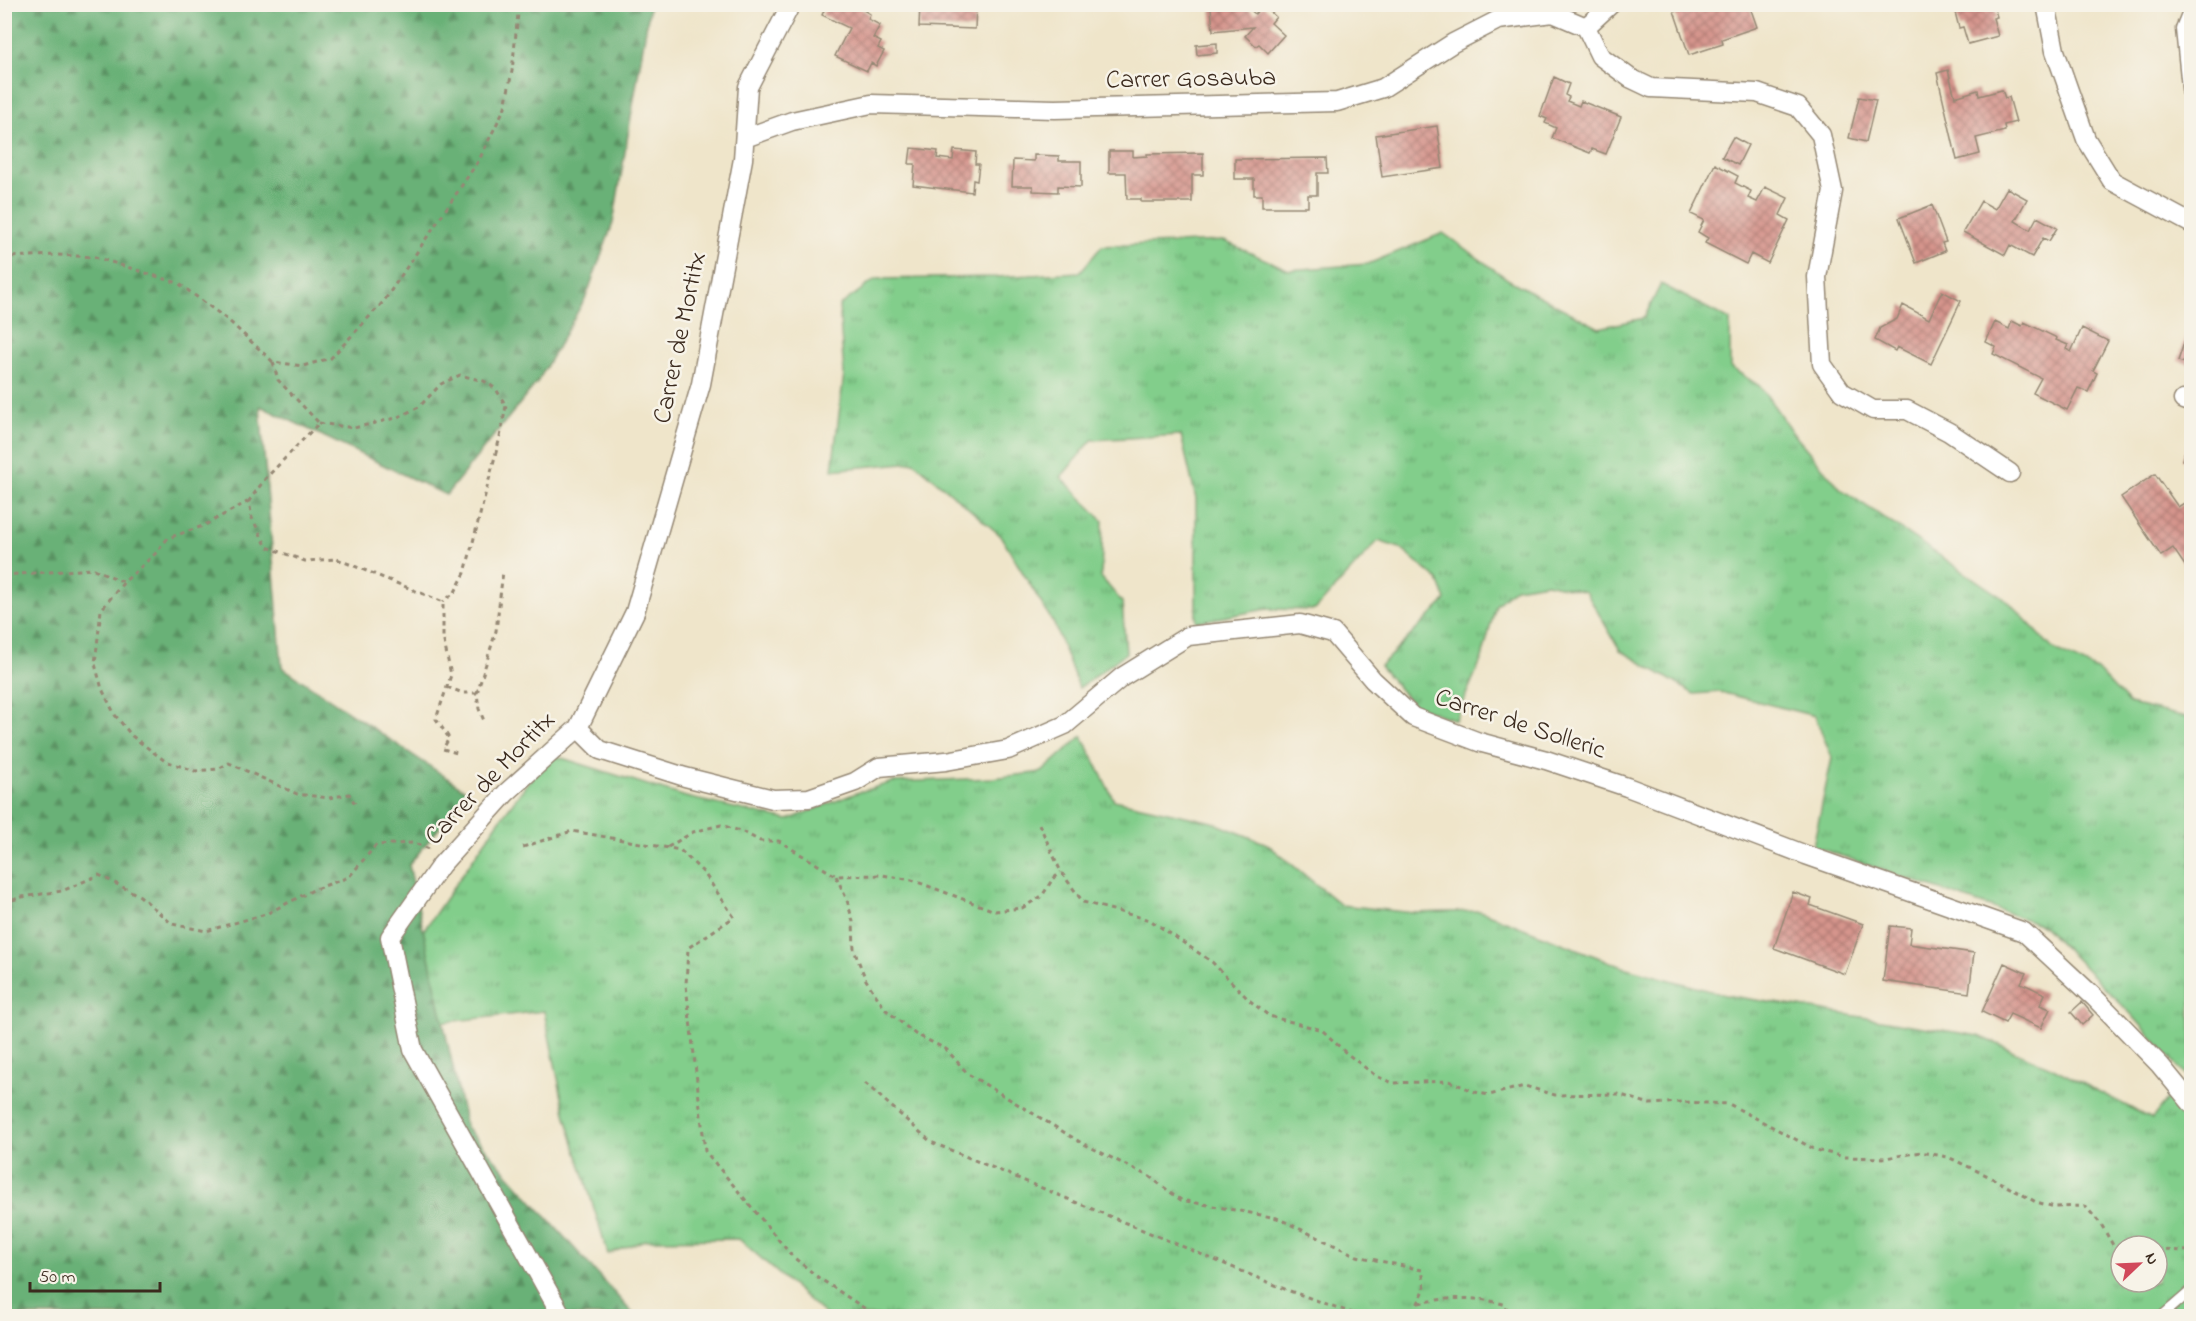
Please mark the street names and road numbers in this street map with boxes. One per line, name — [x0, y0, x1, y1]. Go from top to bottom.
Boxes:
street label: Carrer Gosauba — [1106, 60, 1276, 100]
street label: Carrer de Mortitx — [644, 249, 718, 427]
street label: Carrer de Solleric — [1430, 680, 1611, 771]
street label: Carrer de Mortitx — [417, 703, 565, 855]

